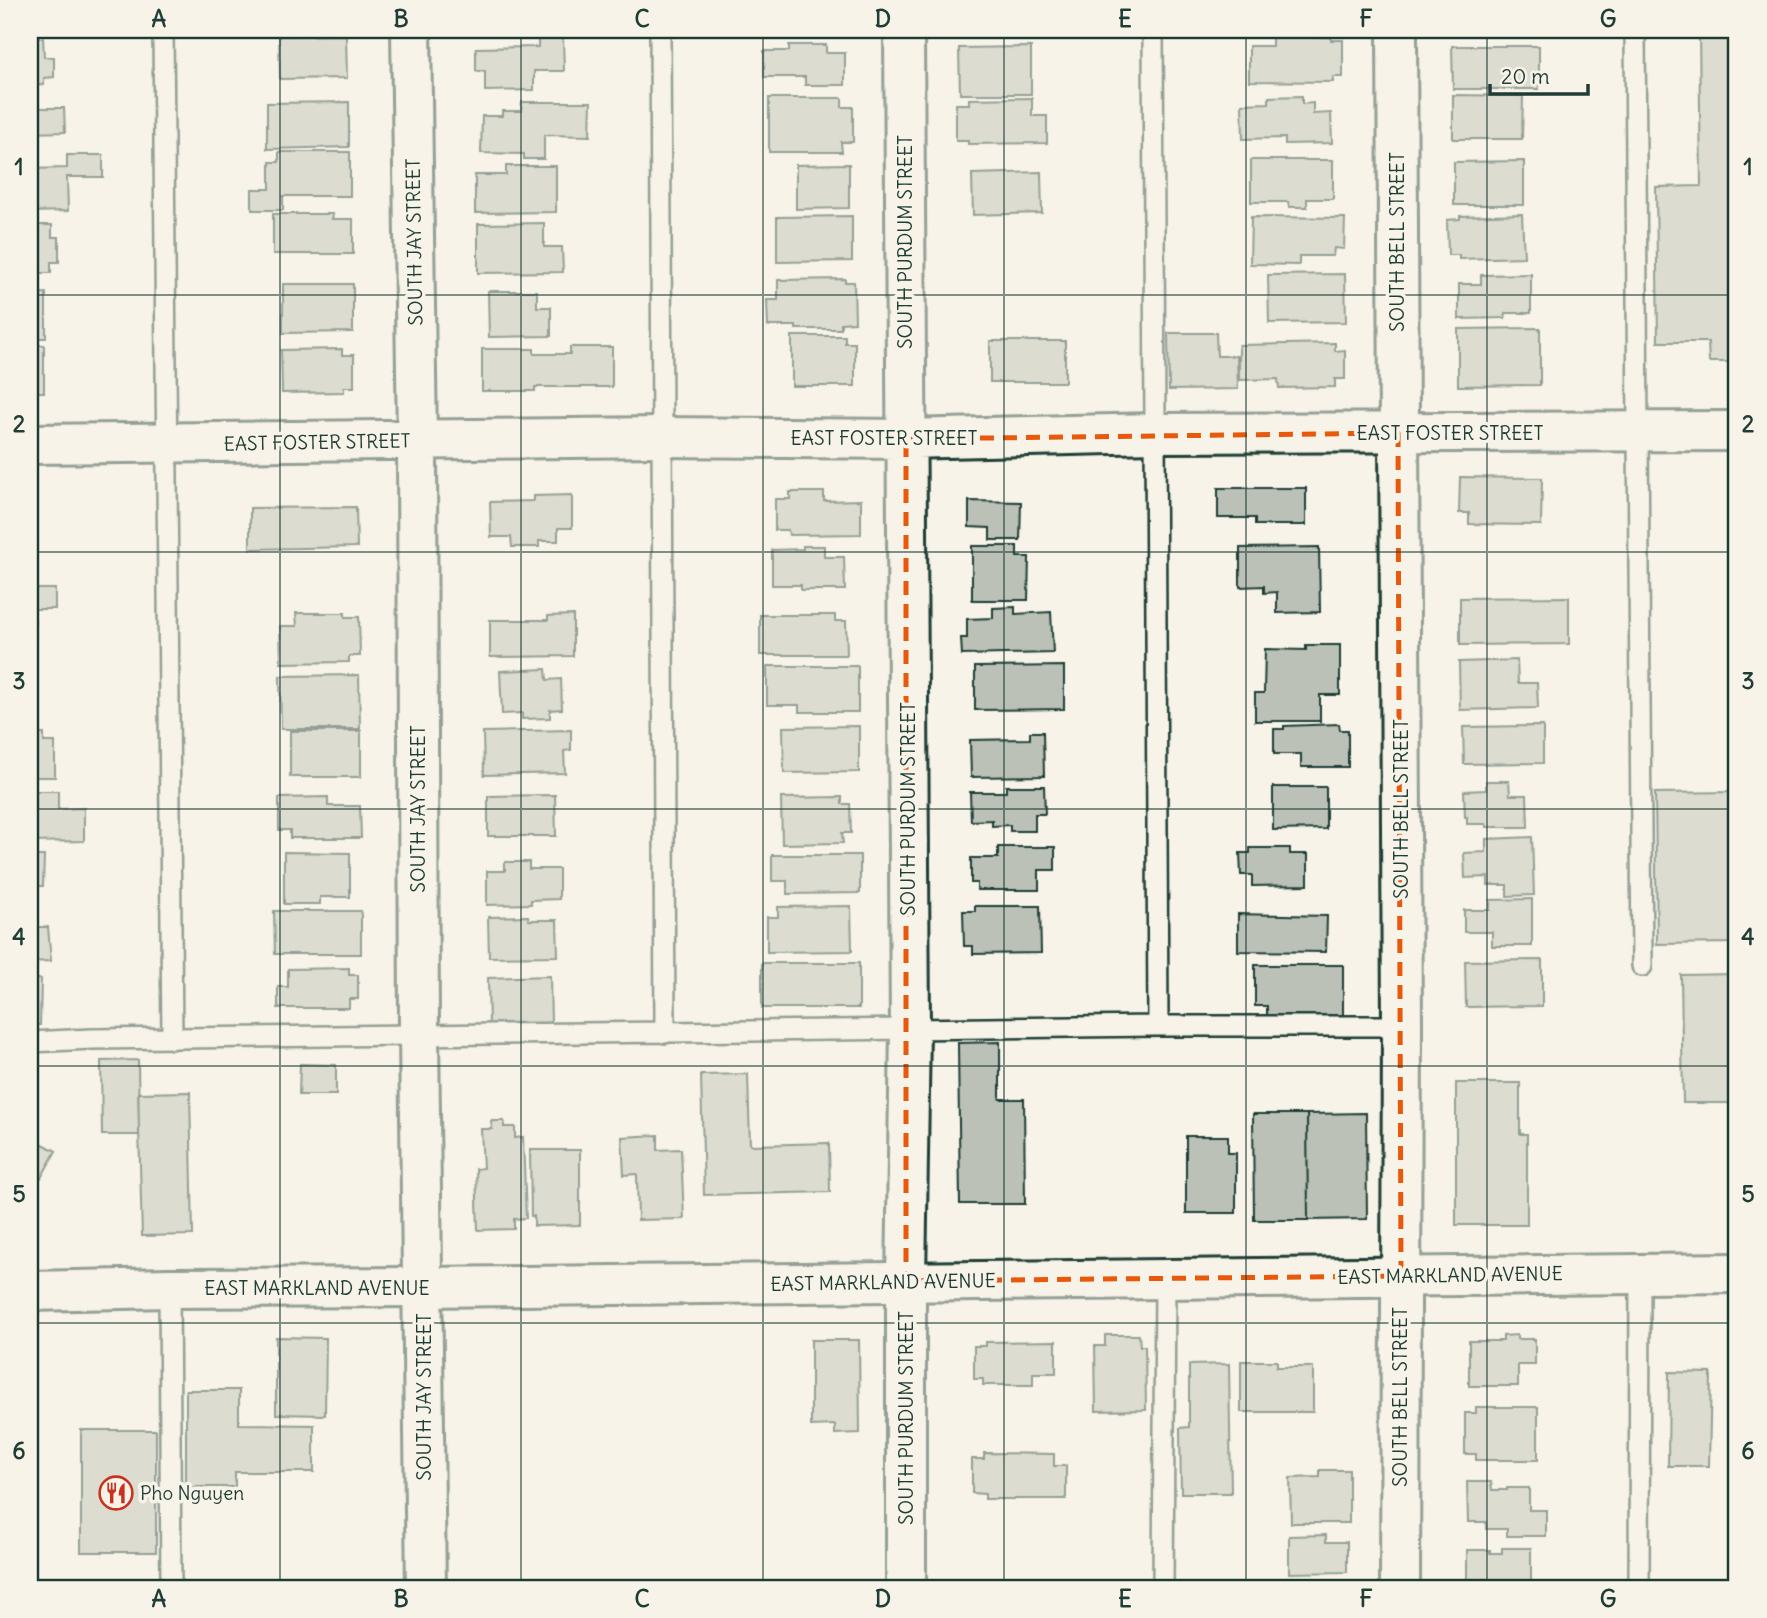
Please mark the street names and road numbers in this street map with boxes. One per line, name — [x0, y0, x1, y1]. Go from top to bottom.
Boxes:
street label: SOUTH PURDUM STREET — [893, 135, 917, 349]
street label: SOUTH BELL STREET — [1385, 152, 1409, 332]
street label: SOUTH JAY STREET — [401, 158, 427, 326]
street label: EAST FOSTER STREET — [1357, 421, 1543, 445]
street label: EAST FOSTER STREET — [791, 426, 977, 450]
street label: EAST FOSTER STREET — [223, 428, 411, 456]
street label: SOUTH PURDUM STREET — [896, 702, 920, 916]
street label: SOUTH BELL STREET — [1389, 719, 1413, 899]
street label: SOUTH JAY STREET — [406, 725, 430, 893]
street label: EAST MARKLAND AVENUE — [1337, 1261, 1563, 1289]
street label: EAST MARKLAND AVENUE — [770, 1268, 996, 1296]
street label: EAST MARKLAND AVENUE — [204, 1276, 430, 1300]
street label: SOUTH BELL STREET — [1388, 1307, 1412, 1487]
street label: SOUTH PURDUM STREET — [894, 1311, 918, 1525]
street label: SOUTH JAY STREET — [412, 1313, 436, 1481]

